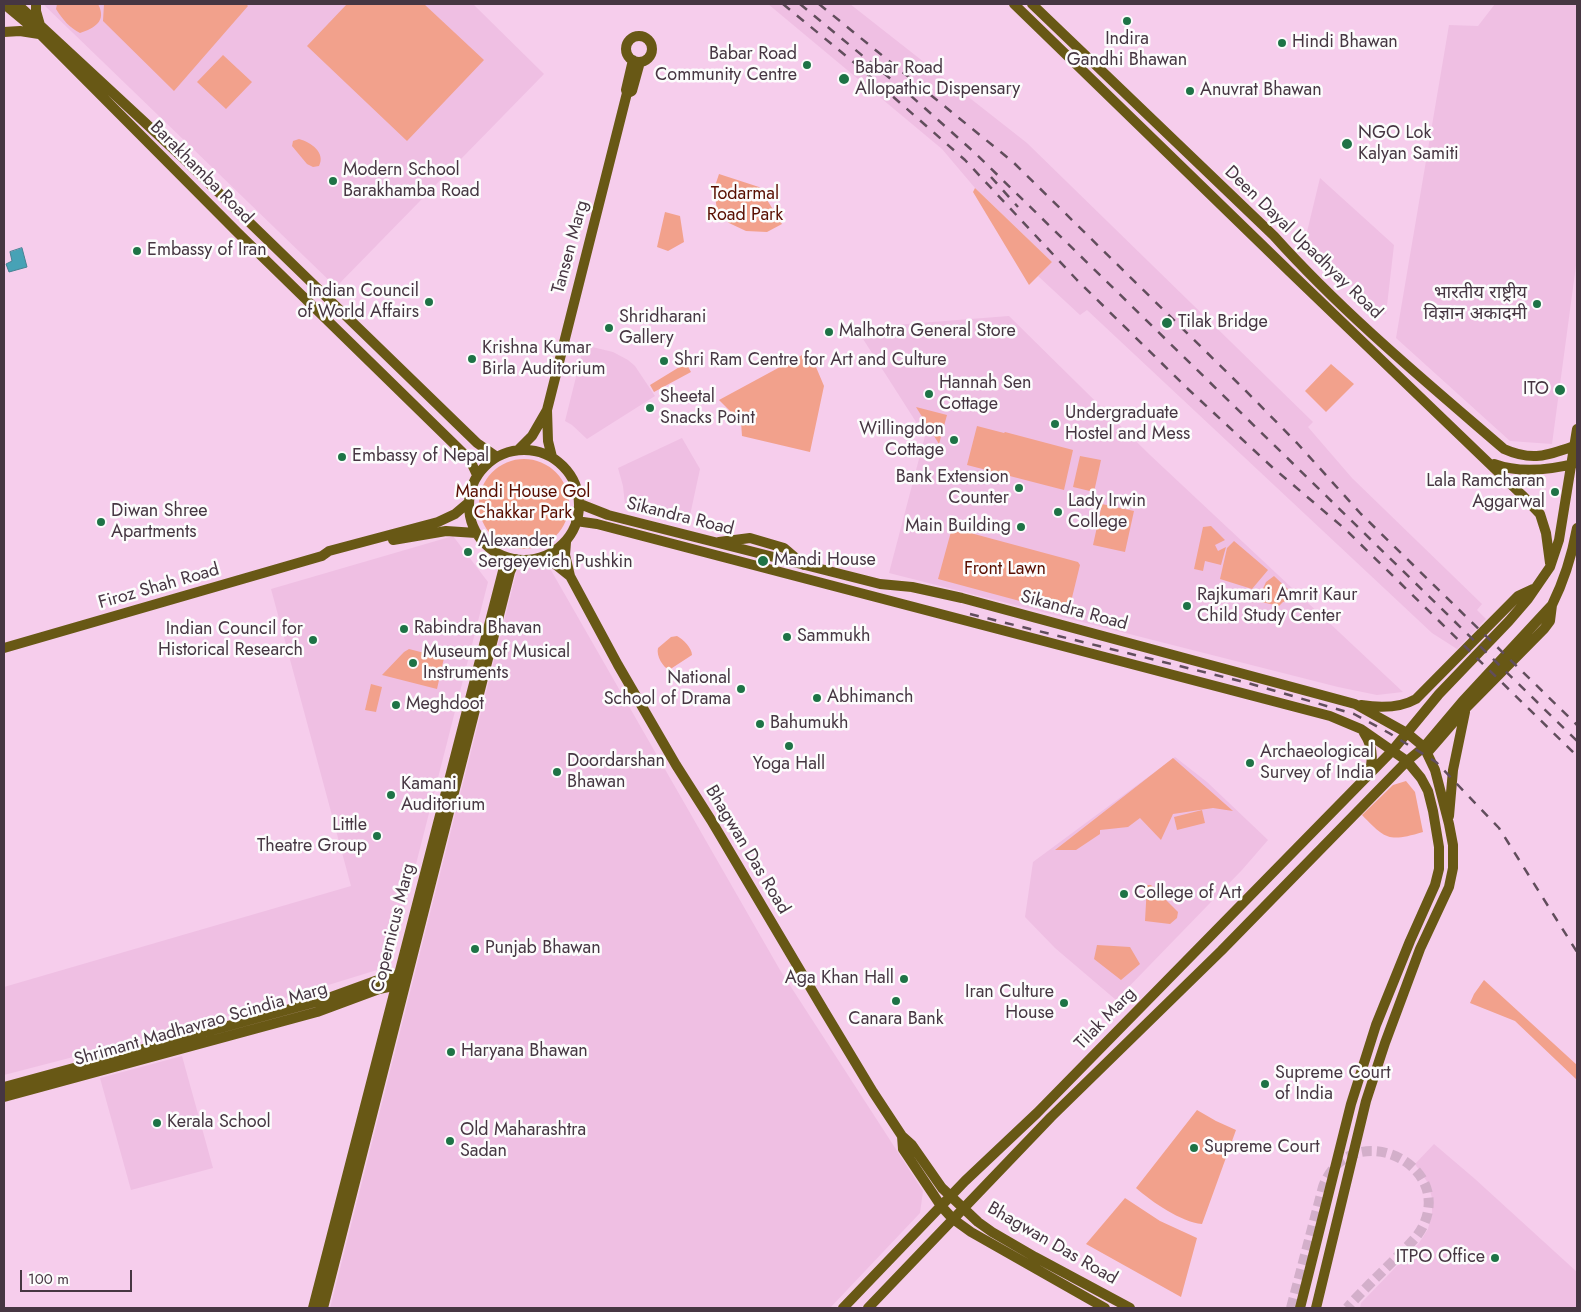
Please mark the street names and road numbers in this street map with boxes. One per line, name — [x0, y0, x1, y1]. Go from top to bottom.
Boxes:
street label: Barakhamba Road — [145, 117, 257, 229]
street label: Deen Dayal Upadhyay Road — [1220, 162, 1386, 324]
street label: Tansen Marg — [548, 198, 594, 296]
street label: Sikandra Road — [624, 493, 736, 541]
street label: Firoz Shah Road — [96, 559, 222, 615]
street label: Sikandra Road — [1018, 586, 1130, 636]
street label: Bhagwan Das Road — [700, 782, 794, 918]
street label: Copernicus Marg — [368, 861, 420, 995]
street label: Shrimant Madhavrao Scindia Marg — [72, 978, 330, 1072]
street label: Tilak Marg — [1071, 983, 1141, 1055]
street label: Bhagwan Das Road — [983, 1198, 1121, 1290]

